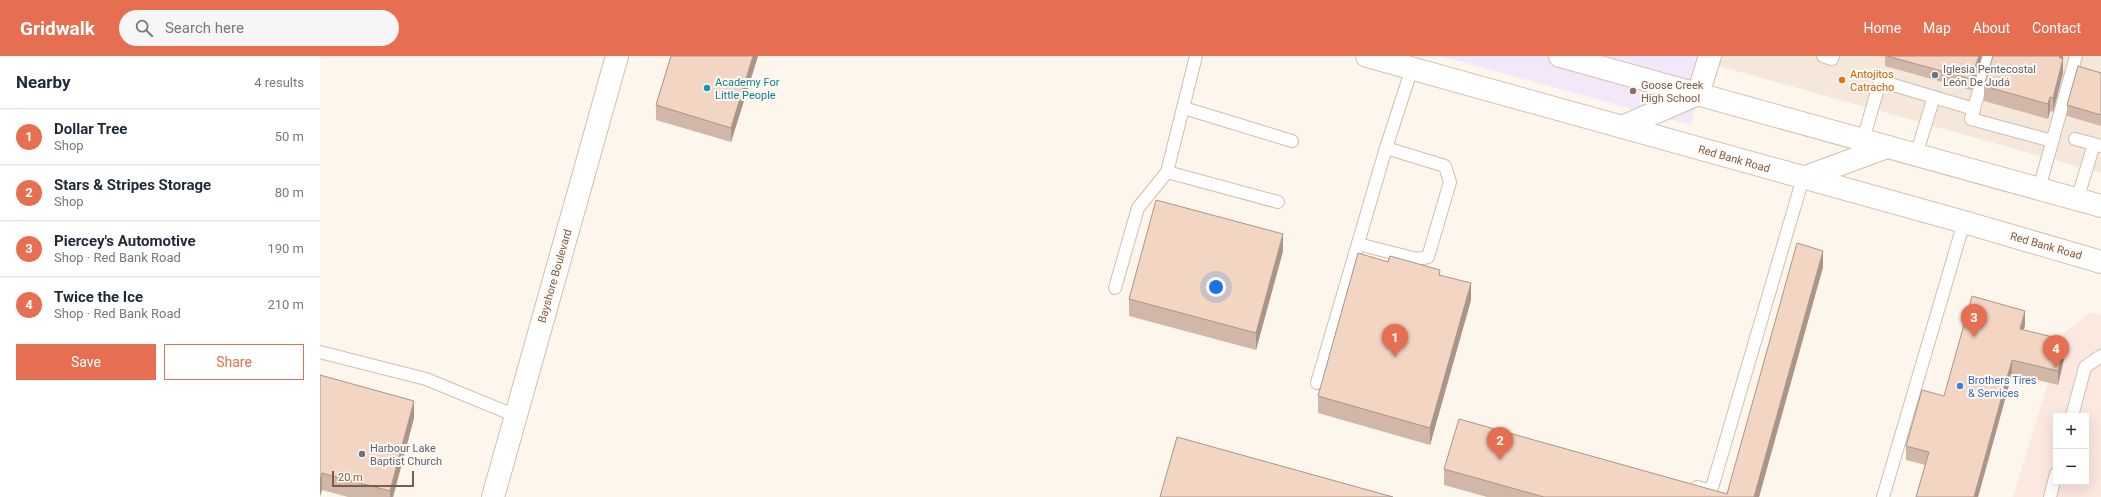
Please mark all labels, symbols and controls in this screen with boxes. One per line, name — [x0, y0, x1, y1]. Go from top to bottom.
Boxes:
search box — [119, 10, 399, 46]
text: Gridwalk — [20, 17, 95, 40]
icon: search — [133, 17, 155, 39]
text: Search here — [165, 19, 244, 37]
text: Home — [1863, 20, 1901, 36]
text: Map — [1923, 20, 1951, 36]
text: About — [1973, 20, 2010, 36]
text: Contact — [2032, 20, 2081, 36]
place label: Iglesia Pentecostal León De Judá — [1943, 63, 2036, 89]
place label: Antojitos Catracho — [1850, 68, 1894, 94]
marker: Iglesia Pentecostal León De Judá — [1930, 70, 1940, 80]
text: Nearby — [16, 72, 71, 92]
text: 4 results — [254, 75, 304, 90]
marker: Antojitos Catracho — [1837, 75, 1847, 85]
place label: Academy For Little People — [715, 76, 780, 102]
place label: Goose Creek High School — [1641, 79, 1704, 105]
marker: Academy For Little People — [702, 83, 712, 93]
marker: Goose Creek High School — [1628, 86, 1638, 96]
text: Dollar Tree — [54, 120, 127, 138]
text: 1 — [25, 129, 33, 144]
text: 50 m — [275, 129, 304, 144]
text: Shop — [54, 138, 84, 153]
street label: Red Bank Road — [1697, 143, 1771, 175]
text: Stars & Stripes Storage — [54, 176, 211, 194]
text: 2 — [25, 185, 33, 200]
text: 80 m — [275, 185, 304, 200]
text: Shop — [54, 194, 84, 209]
street label: Bayshore Boulevard — [535, 228, 575, 324]
street label: Red Bank Road — [2009, 230, 2083, 262]
text: Piercey's Automotive — [54, 232, 196, 250]
text: 3 — [25, 241, 33, 256]
text: 190 m — [267, 241, 304, 256]
text: Shop · Red Bank Road — [54, 250, 181, 265]
your location — [1206, 277, 1226, 297]
text: Twice the Ice — [54, 288, 143, 306]
text: 4 — [25, 297, 33, 312]
text: 210 m — [267, 297, 304, 312]
pin: 3 — [1961, 304, 1987, 337]
text: Shop · Red Bank Road — [54, 306, 181, 321]
pin: 1 — [1382, 324, 1408, 357]
pin: 4 — [2043, 335, 2069, 368]
button: Save — [16, 344, 156, 380]
button: Share — [164, 344, 304, 380]
place label: Brothers Tires & Services — [1968, 374, 2037, 400]
marker: Brothers Tires & Services — [1955, 381, 1965, 391]
map controls — [2053, 413, 2089, 485]
button: + — [2053, 413, 2089, 449]
pin: 2 — [1487, 427, 1513, 460]
place label: Harbour Lake Baptist Church — [370, 442, 442, 468]
marker: Harbour Lake Baptist Church — [357, 449, 367, 459]
button: − — [2053, 449, 2089, 485]
scale bar — [332, 469, 414, 488]
text: 20 m — [338, 471, 363, 484]

